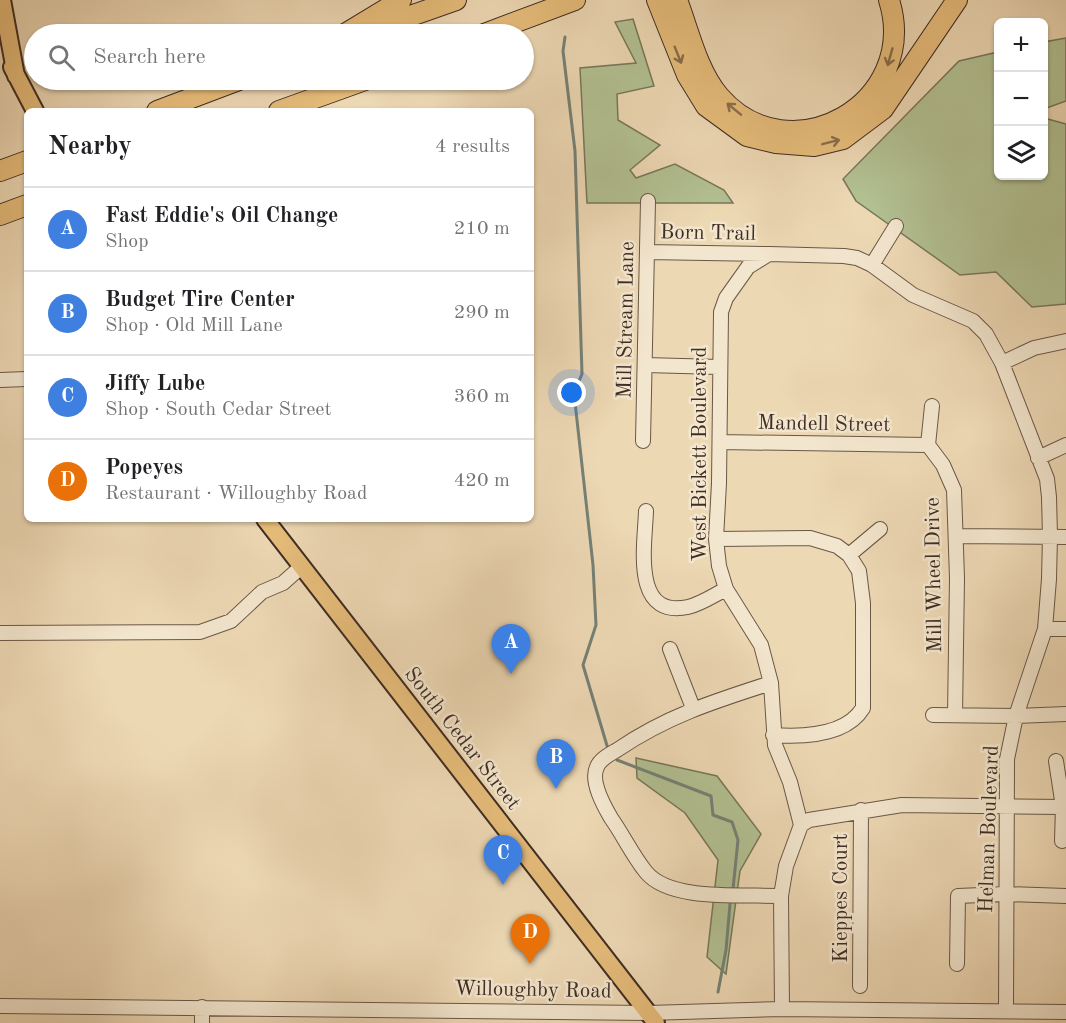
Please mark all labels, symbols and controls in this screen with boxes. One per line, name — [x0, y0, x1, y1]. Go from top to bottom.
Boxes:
map controls — [994, 18, 1048, 180]
button: + — [994, 18, 1048, 72]
search box — [24, 24, 534, 90]
icon: search — [45, 41, 78, 74]
one-way arrow — [673, 45, 684, 63]
text: Search here — [93, 46, 206, 68]
one-way arrow — [884, 47, 895, 66]
button: − — [994, 72, 1048, 126]
one-way arrow — [727, 102, 742, 116]
button: layers — [994, 126, 1048, 180]
text: Nearby — [48, 134, 132, 160]
one-way arrow — [821, 135, 840, 147]
text: 4 results — [435, 137, 510, 157]
text: Fast Eddie's Oil Change — [105, 205, 338, 227]
text: A — [60, 219, 75, 239]
text: 210 m — [454, 219, 510, 239]
street label: Born Trail — [660, 222, 757, 245]
text: Shop — [105, 232, 149, 252]
street label: Mill Stream Lane — [615, 241, 638, 399]
text: Budget Tire Center — [105, 289, 295, 311]
text: B — [60, 303, 75, 323]
text: 290 m — [454, 303, 510, 323]
text: Shop · Old Mill Lane — [105, 316, 283, 336]
street label: West Bickett Boulevard — [690, 347, 711, 561]
text: Jiffy Lube — [105, 373, 205, 395]
your location — [557, 378, 586, 407]
text: C — [61, 387, 74, 407]
text: 360 m — [454, 387, 510, 407]
text: Shop · South Cedar Street — [105, 400, 332, 420]
street label: Mandell Street — [757, 413, 891, 436]
text: Popeyes — [105, 457, 183, 479]
text: D — [60, 471, 75, 491]
text: 420 m — [454, 471, 510, 491]
text: Restaurant · Willoughby Road — [105, 484, 367, 504]
street label: Mill Wheel Drive — [923, 497, 946, 653]
pin: A — [492, 624, 530, 674]
street label: South Cedar Street — [400, 664, 524, 814]
pin: B — [536, 740, 576, 789]
street label: Helman Boulevard — [976, 745, 1003, 913]
street label: Kieppes Court — [831, 833, 852, 963]
pin: C — [484, 836, 522, 885]
pin: D — [510, 914, 550, 964]
street label: Willoughby Road — [454, 979, 612, 1002]

